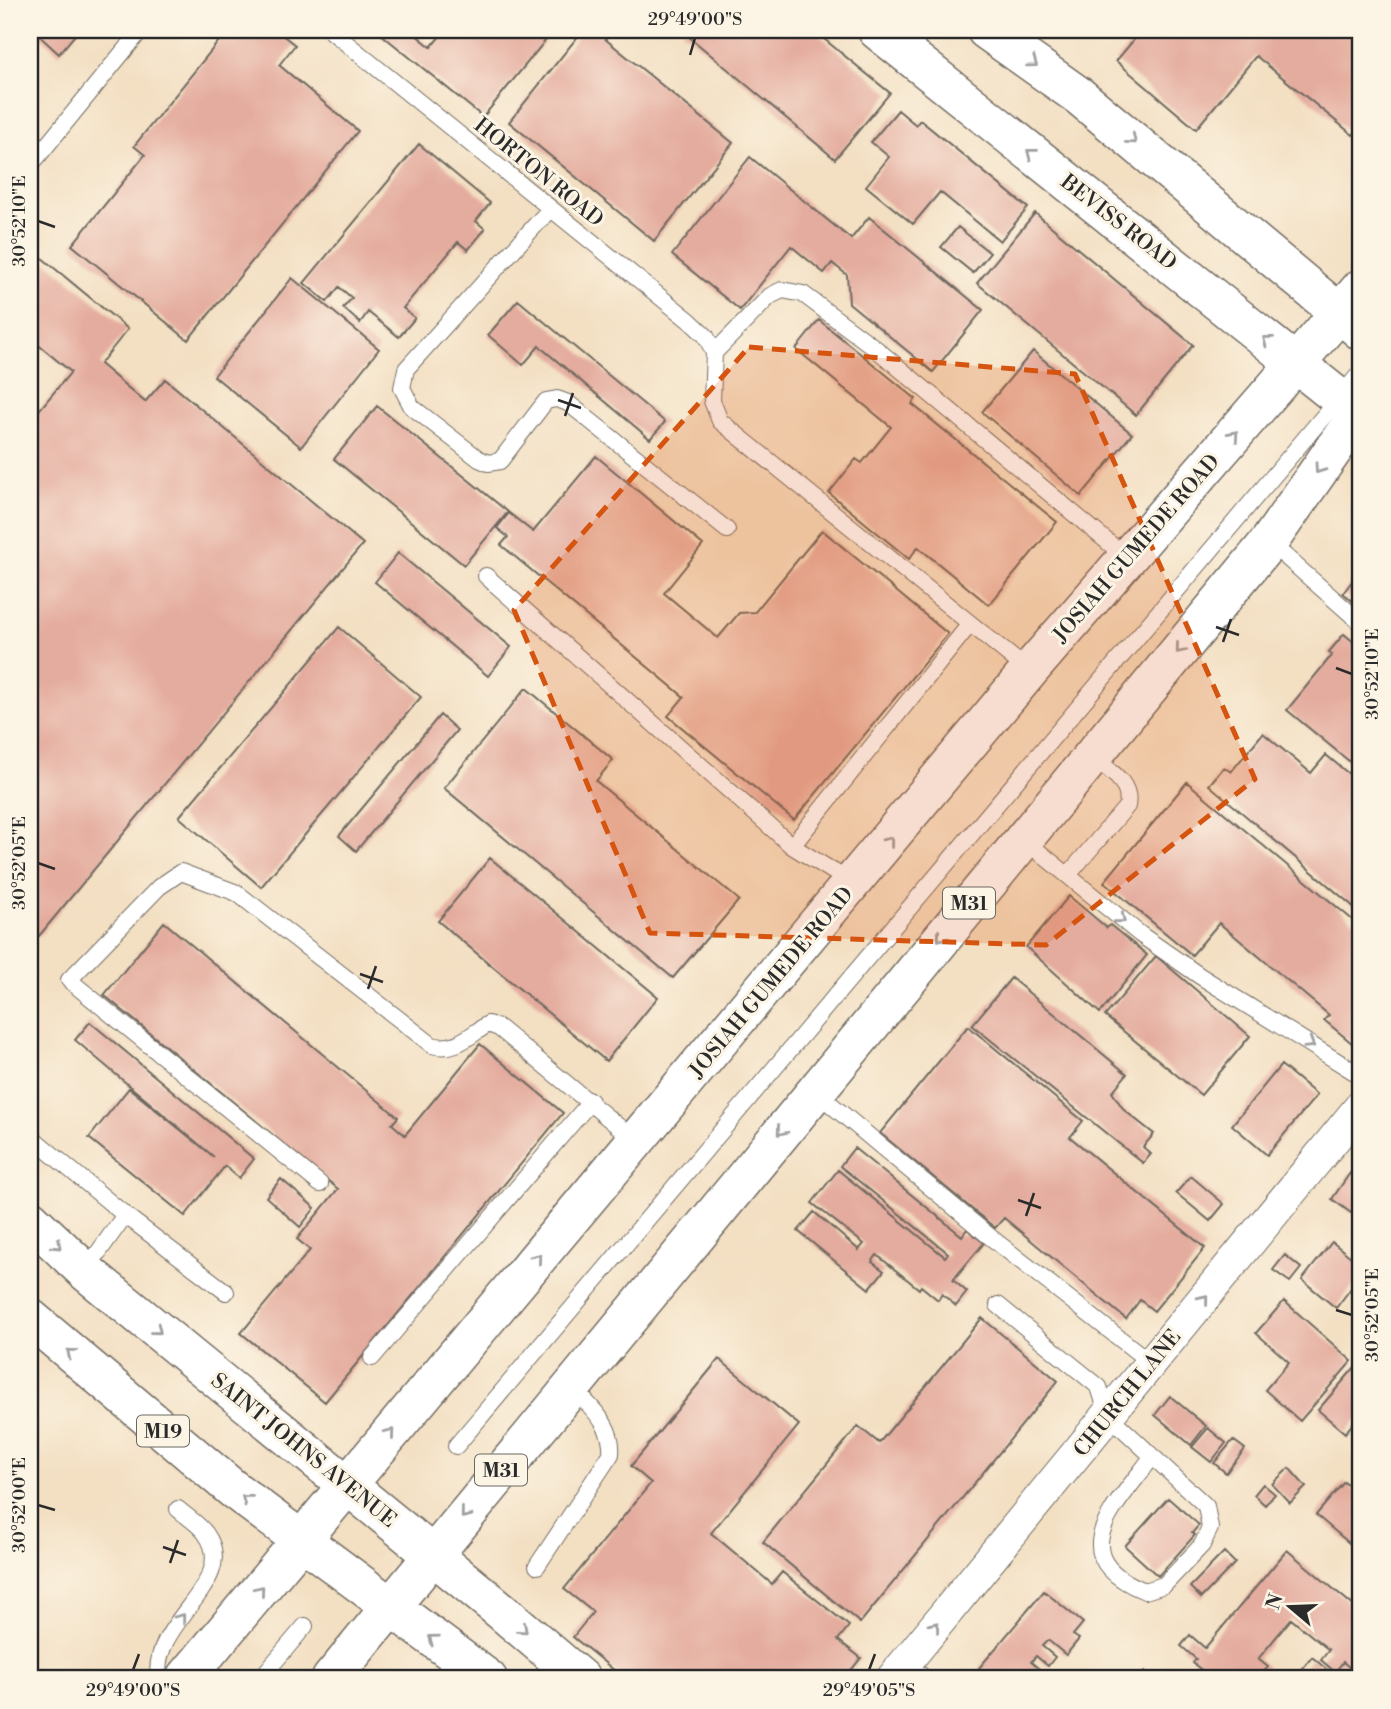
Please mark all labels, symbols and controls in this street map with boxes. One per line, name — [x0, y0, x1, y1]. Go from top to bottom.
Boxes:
text: 29°49'00"S — [648, 8, 742, 31]
one-way arrow — [1025, 55, 1038, 67]
street label: HORTON ROAD — [468, 113, 608, 233]
one-way arrow — [1123, 132, 1136, 144]
one-way arrow — [1027, 148, 1039, 161]
street label: BEVISS ROAD — [1054, 169, 1182, 276]
text: 30°52'10"E — [8, 175, 31, 267]
one-way arrow — [1263, 335, 1275, 348]
one-way arrow — [1226, 431, 1238, 444]
street label: JOSIAH GUMEDE ROAD — [1047, 449, 1226, 649]
one-way arrow — [1315, 461, 1327, 474]
text: 30°52'10"E — [1361, 628, 1384, 720]
one-way arrow — [1176, 640, 1188, 653]
text: 30°52'05"E — [8, 816, 31, 910]
one-way arrow — [881, 837, 893, 850]
street label: JOSIAH GUMEDE ROAD — [684, 882, 859, 1084]
road number: M31 — [943, 888, 995, 918]
one-way arrow — [1113, 910, 1125, 923]
one-way arrow — [937, 929, 949, 942]
one-way arrow — [1303, 1036, 1316, 1049]
one-way arrow — [776, 1124, 789, 1136]
one-way arrow — [49, 1236, 62, 1249]
one-way arrow — [529, 1254, 541, 1267]
text: 30°52'05"E — [1361, 1268, 1384, 1362]
one-way arrow — [1195, 1294, 1208, 1306]
one-way arrow — [148, 1322, 161, 1334]
street label: CHURCH LANE — [1069, 1325, 1187, 1463]
one-way arrow — [67, 1349, 80, 1361]
street label: SAINT JOHNS AVENUE — [205, 1368, 401, 1534]
road number: M19 — [137, 1415, 189, 1446]
one-way arrow — [382, 1428, 394, 1441]
road number: M31 — [475, 1454, 527, 1486]
text: 30°52'00"E — [8, 1457, 31, 1553]
one-way arrow — [241, 1495, 253, 1508]
one-way arrow — [460, 1506, 473, 1518]
north arrow — [1254, 1572, 1324, 1642]
one-way arrow — [252, 1585, 264, 1598]
text: N — [1261, 1591, 1289, 1613]
one-way arrow — [172, 1613, 185, 1626]
one-way arrow — [514, 1621, 527, 1633]
one-way arrow — [927, 1622, 940, 1634]
one-way arrow — [428, 1634, 441, 1647]
text: 29°49'00"S — [86, 1679, 180, 1702]
text: 29°49'05"S — [823, 1679, 915, 1702]

